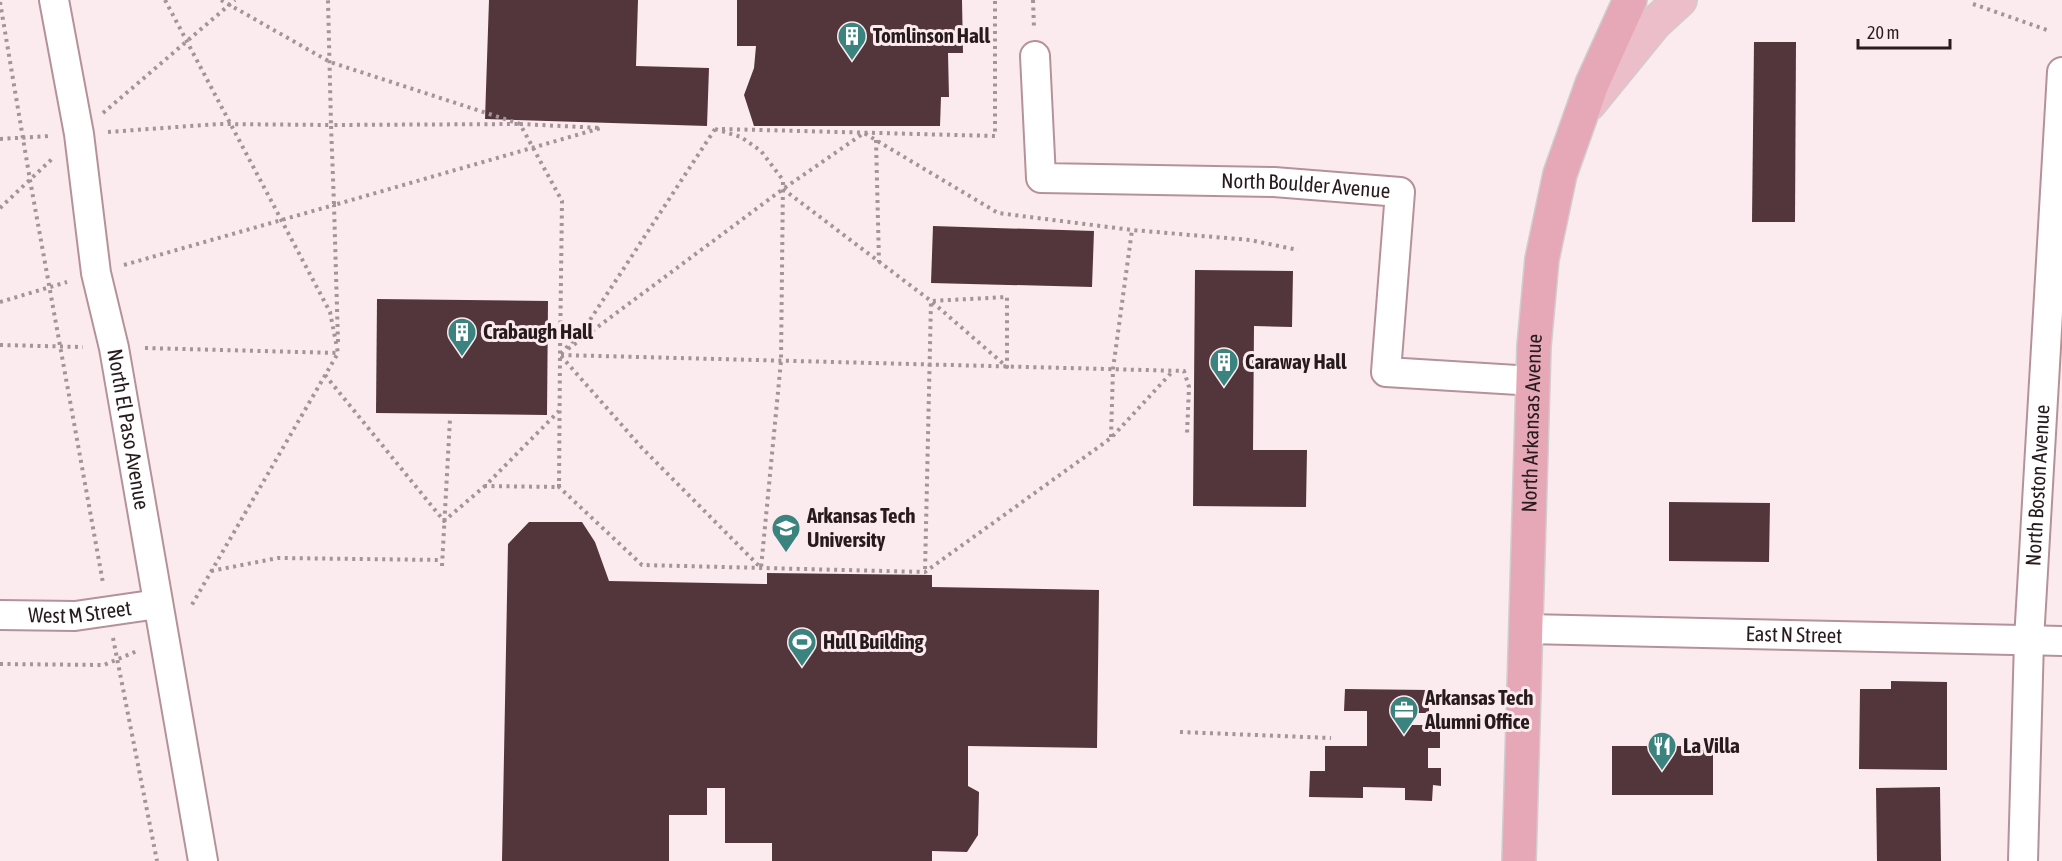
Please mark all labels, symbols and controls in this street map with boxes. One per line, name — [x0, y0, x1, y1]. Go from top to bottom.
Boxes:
scale bar — [1858, 12, 1950, 50]
building icon: Tomlinson Hall — [836, 20, 868, 62]
text: 20 m — [1867, 22, 1899, 43]
place label: Tomlinson Hall — [873, 23, 990, 47]
street label: North Boulder Avenue — [1221, 168, 1391, 202]
building icon: Crabaugh Hall — [446, 316, 478, 358]
place label: Crabaugh Hall — [483, 319, 593, 343]
street label: North Arkansas Avenue — [1516, 333, 1546, 513]
building icon: Caraway Hall — [1208, 346, 1240, 388]
street label: North El Paso Avenue — [103, 347, 155, 511]
place label: Caraway Hall — [1245, 349, 1347, 373]
street label: North Boston Avenue — [2020, 404, 2054, 567]
place label: Arkansas Tech University — [806, 503, 916, 551]
school or university icon: Arkansas Tech University — [770, 512, 802, 554]
street label: West M Street — [28, 595, 133, 628]
street label: East N Street — [1745, 621, 1842, 647]
sports icon: Hull Building — [786, 626, 818, 668]
place label: Hull Building — [823, 629, 925, 653]
place label: Arkansas Tech Alumni Office — [1424, 685, 1534, 733]
office icon: Arkansas Tech Alumni Office — [1388, 694, 1420, 736]
restaurant icon: La Villa — [1646, 730, 1678, 772]
place label: La Villa — [1683, 733, 1740, 757]

